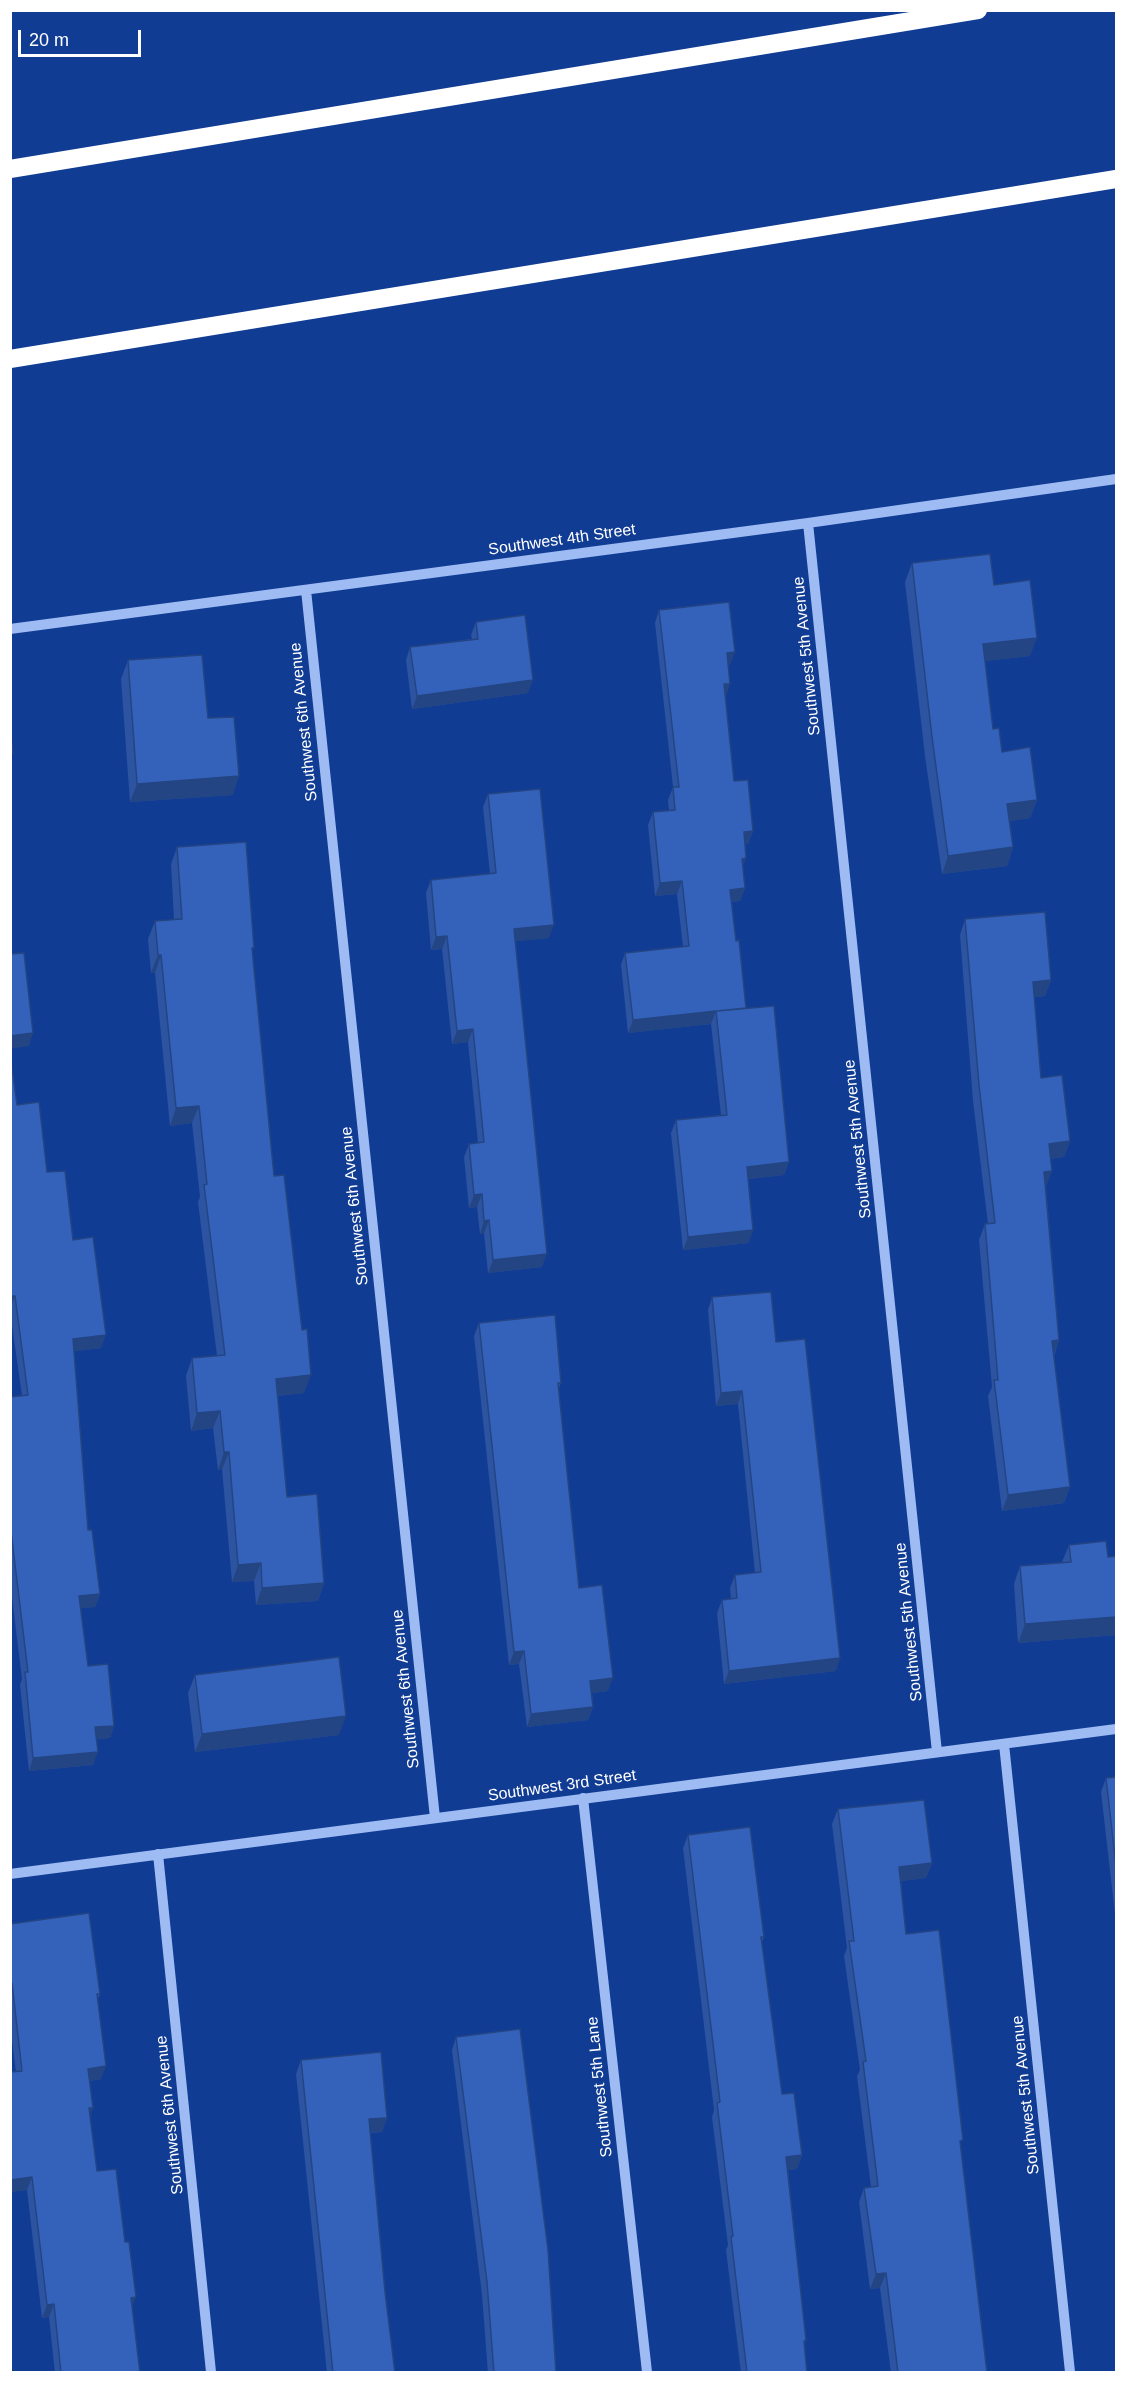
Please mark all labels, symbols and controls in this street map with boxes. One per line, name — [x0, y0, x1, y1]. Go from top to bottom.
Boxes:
scale bar — [21, 18, 144, 56]
text: 20 m — [29, 30, 69, 50]
street label: Southwest 4th Street — [487, 520, 637, 560]
street label: Southwest 5th Avenue — [789, 576, 825, 736]
street label: Southwest 6th Avenue — [286, 642, 322, 802]
street label: Southwest 5th Avenue — [840, 1059, 876, 1219]
street label: Southwest 6th Avenue — [337, 1126, 373, 1286]
street label: Southwest 5th Avenue — [891, 1542, 927, 1702]
street label: Southwest 6th Avenue — [388, 1609, 424, 1769]
street label: Southwest 3rd Street — [487, 1766, 637, 1806]
street label: Southwest 5th Avenue — [1008, 2015, 1044, 2175]
street label: Southwest 5th Lane — [583, 2016, 617, 2158]
street label: Southwest 6th Avenue — [152, 2035, 188, 2195]

